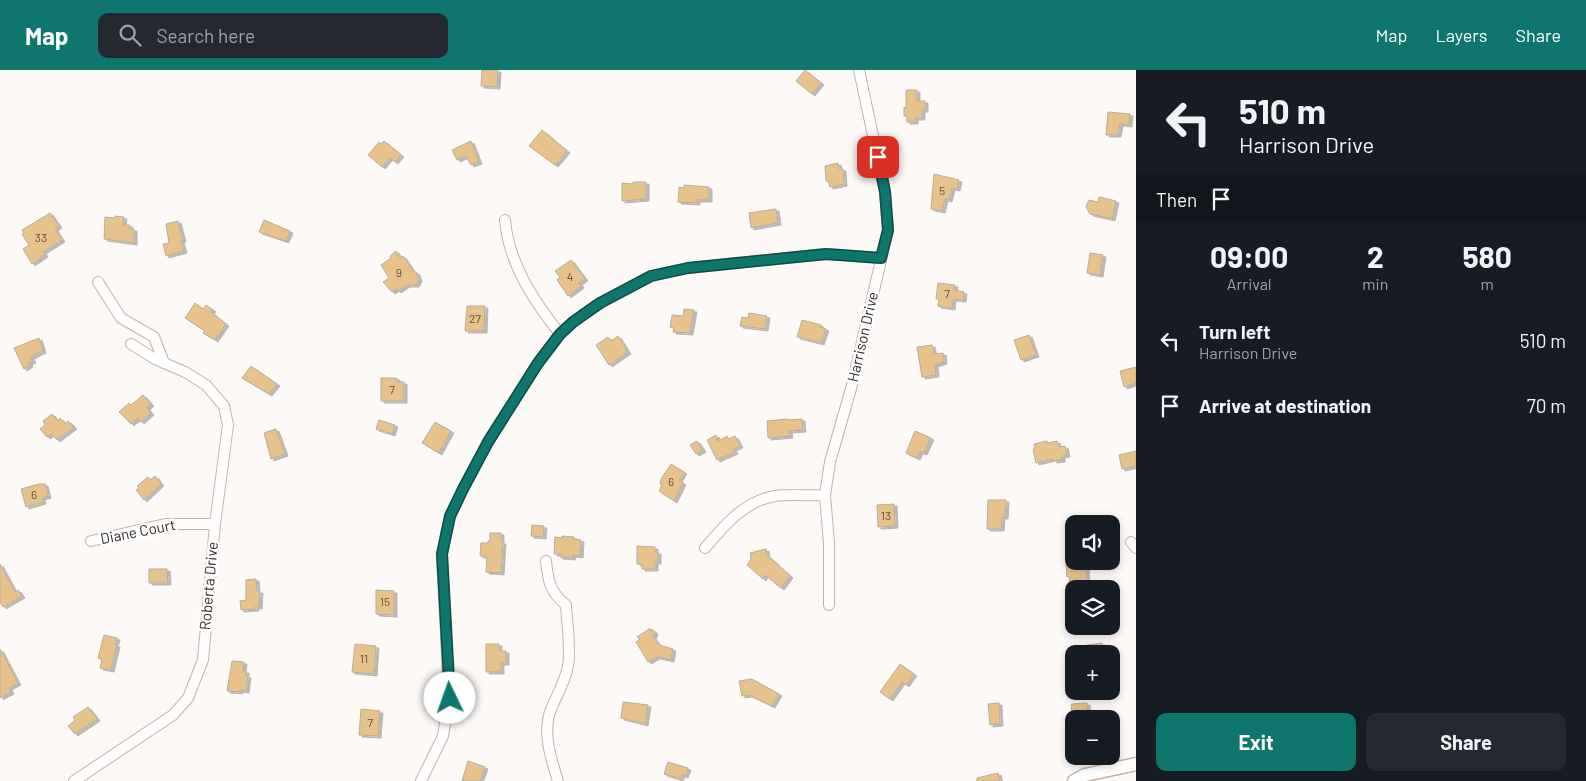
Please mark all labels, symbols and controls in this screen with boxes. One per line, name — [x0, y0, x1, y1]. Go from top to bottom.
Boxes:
search box — [98, 13, 448, 58]
text: Map — [25, 21, 68, 50]
icon: search — [116, 21, 144, 49]
text: Search here — [156, 24, 255, 47]
text: Map — [1375, 24, 1407, 46]
text: Layers — [1435, 24, 1488, 46]
text: Share — [1516, 24, 1561, 46]
text: 510 m — [1239, 89, 1326, 131]
icon: left — [1156, 90, 1221, 155]
text: Harrison Drive — [1239, 131, 1374, 157]
pin — [857, 136, 899, 178]
icon: arrive — [864, 143, 892, 171]
house number: 5 — [939, 183, 945, 197]
icon: arrive — [1207, 185, 1235, 213]
text: Then — [1156, 188, 1197, 211]
house number: 33 — [35, 230, 47, 244]
text: 09:00 — [1210, 238, 1288, 274]
text: 2 — [1367, 238, 1384, 274]
text: 580 — [1462, 238, 1512, 274]
house number: 9 — [396, 265, 402, 279]
house number: 4 — [567, 269, 573, 283]
text: Arrival — [1227, 274, 1272, 293]
text: min — [1362, 274, 1388, 293]
text: m — [1481, 274, 1494, 293]
house number: 7 — [944, 286, 950, 300]
street label: Harrison Drive — [843, 290, 881, 384]
house number: 27 — [469, 311, 481, 325]
text: Turn left — [1199, 320, 1270, 343]
icon: left — [1156, 327, 1184, 355]
text: 510 m — [1520, 329, 1566, 352]
text: Harrison Drive — [1199, 343, 1297, 362]
house number: 7 — [389, 382, 395, 396]
icon: arrive — [1156, 392, 1184, 420]
text: Arrive at destination — [1199, 394, 1371, 417]
text: 70 m — [1527, 394, 1566, 417]
house number: 6 — [668, 474, 674, 488]
house number: 6 — [31, 487, 37, 501]
house number: 13 — [881, 508, 891, 522]
street label: Diane Court — [99, 515, 177, 547]
map controls — [1065, 515, 1120, 765]
button: sound — [1065, 515, 1120, 570]
street label: Roberta Drive — [195, 541, 221, 631]
button: layers — [1065, 580, 1120, 635]
house number: 15 — [380, 594, 390, 608]
button: + — [1065, 645, 1120, 700]
house number: 11 — [360, 651, 368, 665]
position arrow — [423, 671, 475, 723]
button: − — [1065, 710, 1120, 765]
button: Exit — [1156, 713, 1356, 771]
button: Share — [1366, 713, 1566, 771]
house number: 7 — [367, 715, 373, 729]

